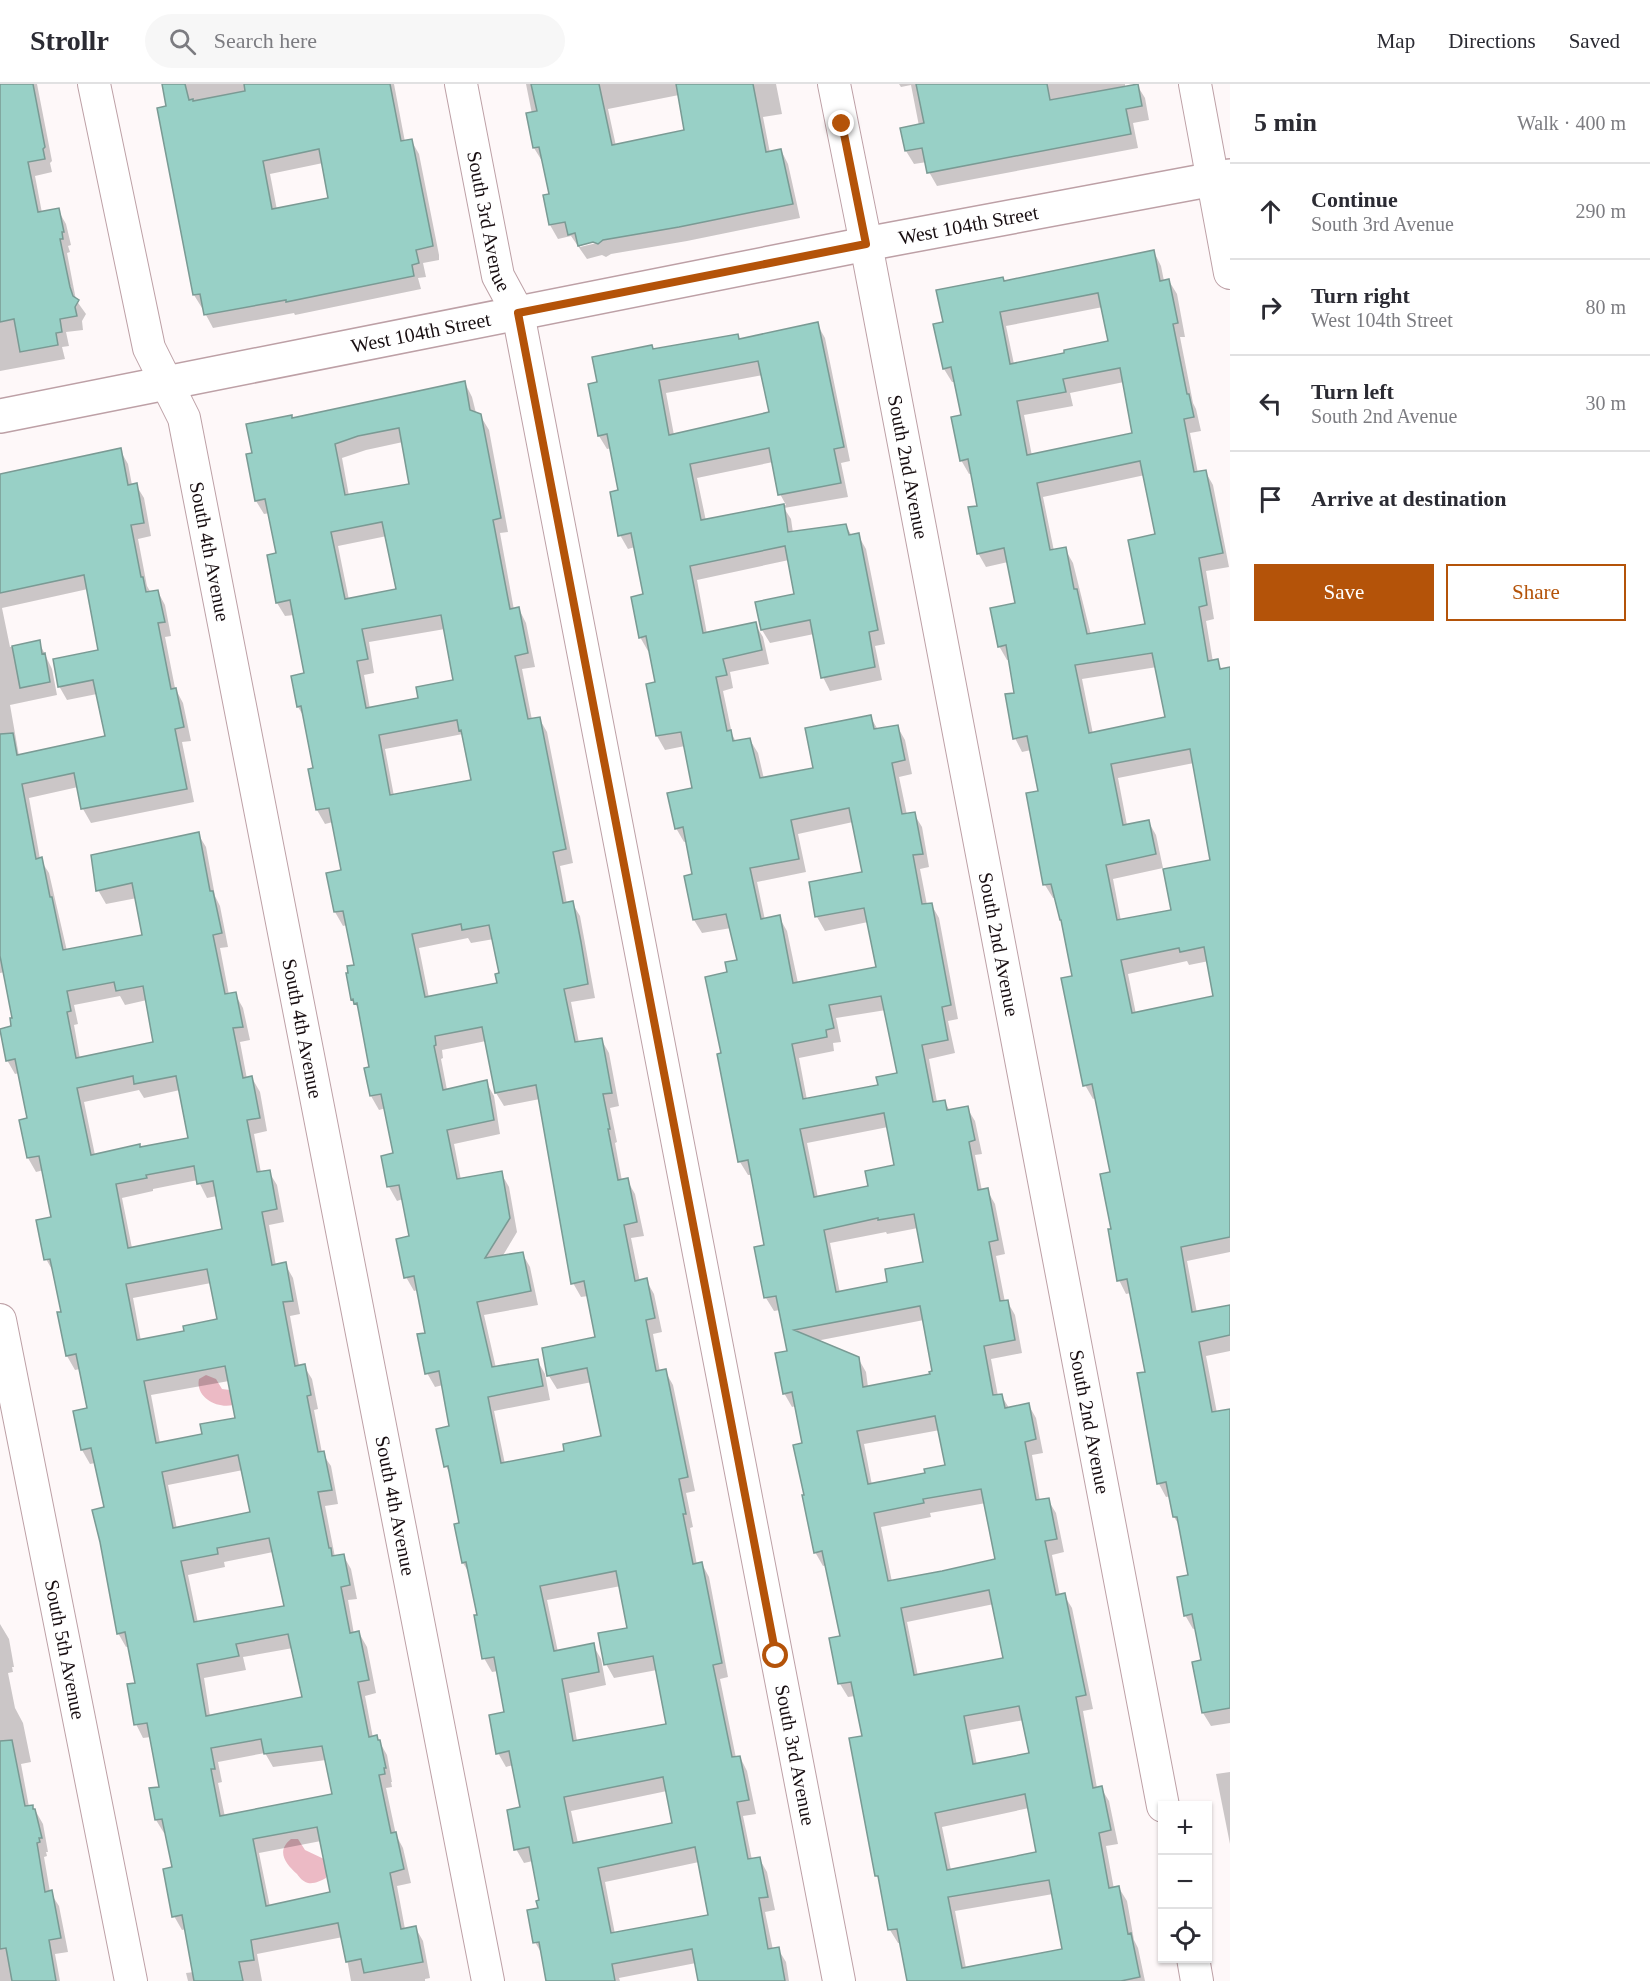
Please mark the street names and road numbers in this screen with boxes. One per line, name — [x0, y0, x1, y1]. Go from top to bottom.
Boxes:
street label: South 3rd Avenue — [463, 149, 515, 295]
street label: West 104th Street — [897, 201, 1040, 249]
street label: West 104th Street — [349, 308, 493, 357]
street label: South 2nd Avenue — [884, 393, 933, 541]
street label: South 4th Avenue — [186, 480, 234, 623]
street label: South 2nd Avenue — [975, 870, 1024, 1018]
street label: South 4th Avenue — [278, 957, 327, 1100]
street label: South 2nd Avenue — [1065, 1348, 1114, 1496]
street label: South 4th Avenue — [371, 1434, 420, 1578]
street label: South 5th Avenue — [41, 1578, 90, 1721]
street label: South 3rd Avenue — [771, 1683, 820, 1827]

